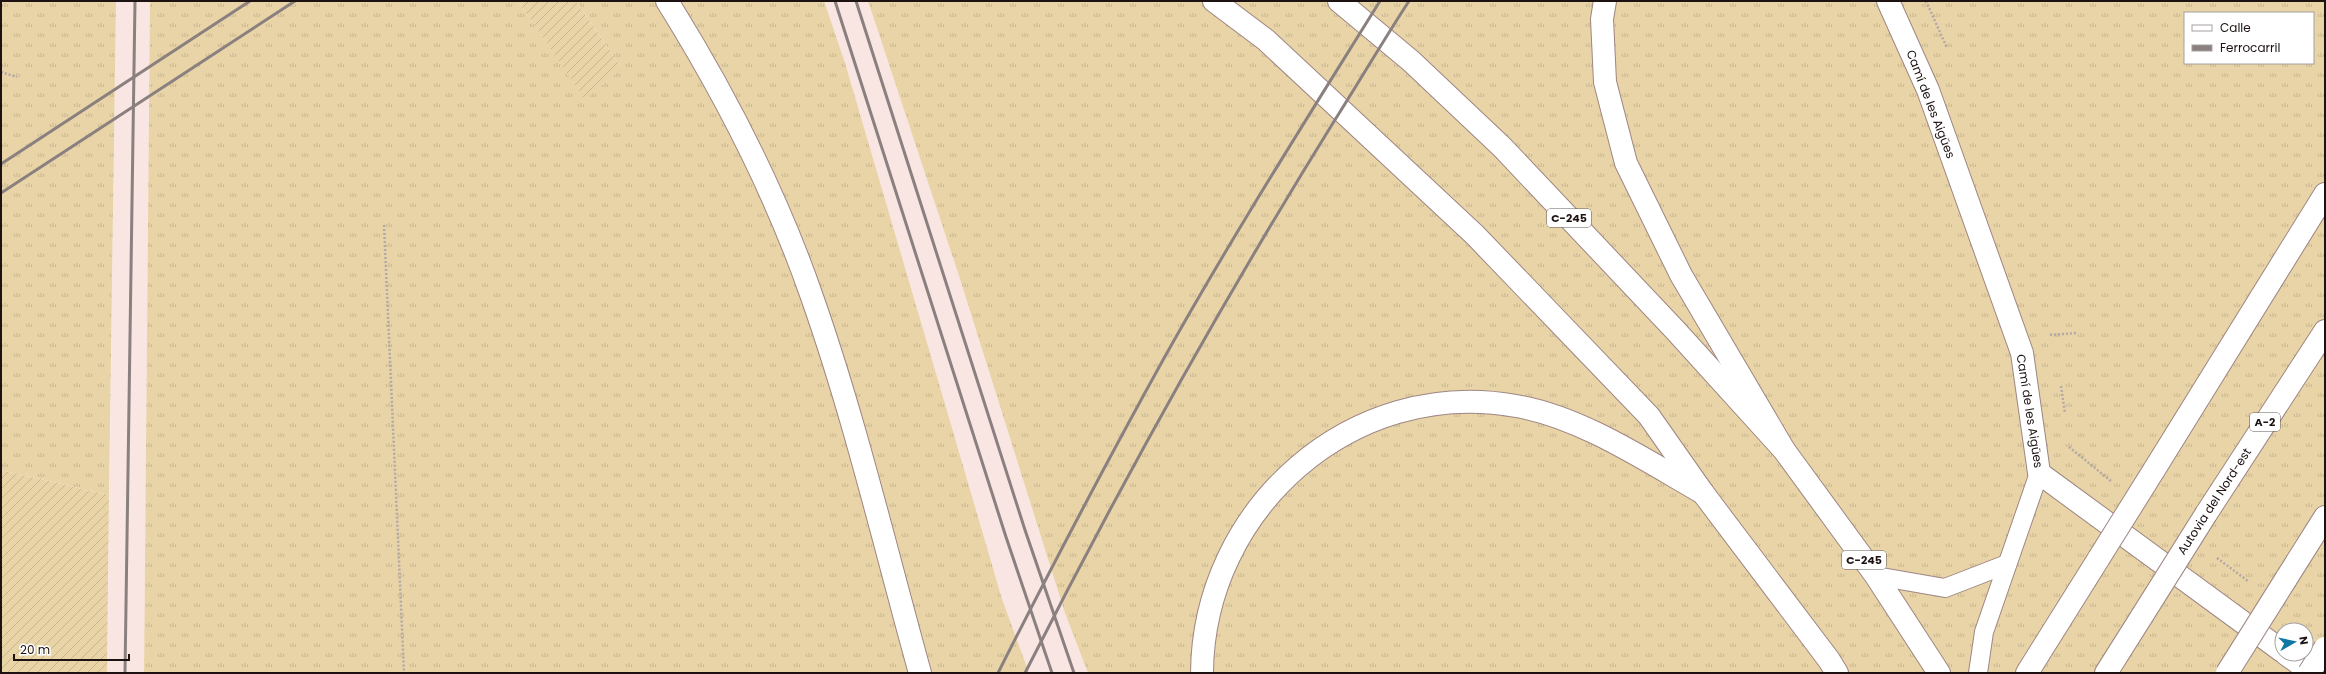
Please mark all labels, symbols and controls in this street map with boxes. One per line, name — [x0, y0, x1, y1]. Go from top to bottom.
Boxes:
legend — [2184, 12, 2314, 64]
text: Calle — [2220, 19, 2251, 36]
text: Ferrocarril — [2220, 39, 2280, 56]
street label: Camí de les Aigües — [1902, 47, 1960, 161]
road number: C-245 — [1547, 209, 1591, 227]
street label: Camí de les Aigües — [2013, 353, 2047, 469]
road number: A-2 — [2250, 413, 2280, 431]
street label: Autovia del Nord-est — [2173, 444, 2255, 558]
road number: C-245 — [1842, 551, 1886, 569]
north arrow — [2274, 622, 2314, 662]
text: N — [2295, 635, 2312, 646]
scale bar — [14, 636, 129, 662]
text: 20 m — [20, 641, 50, 658]

